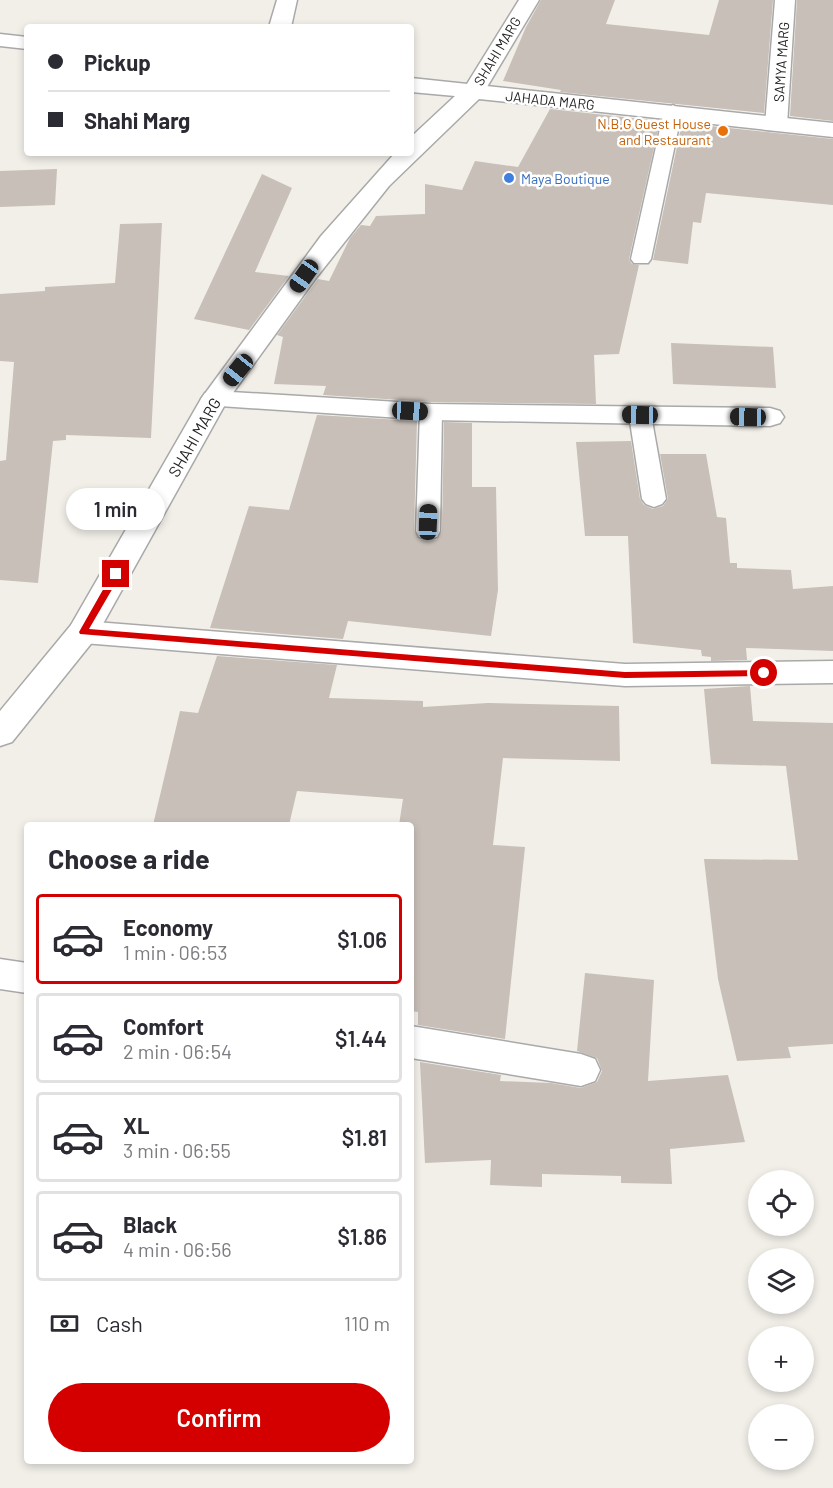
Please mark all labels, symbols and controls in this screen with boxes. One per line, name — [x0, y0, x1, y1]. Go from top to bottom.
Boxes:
street label: SHAHI MARG — [470, 14, 524, 88]
street label: SAMYA MARG — [770, 21, 792, 103]
text: Pickup — [84, 49, 151, 75]
street label: JAHADA MARG — [505, 87, 595, 113]
text: Shahi Marg — [84, 107, 190, 133]
place label: N.B.G Guest House and Restaurant — [597, 115, 711, 148]
marker: N.B.G Guest House and Restaurant — [716, 124, 730, 138]
place label: Maya Boutique — [521, 170, 610, 187]
marker: Maya Boutique — [502, 171, 516, 185]
car — [286, 256, 322, 296]
car — [220, 350, 256, 390]
street label: SHAHI MARG — [164, 394, 224, 480]
car — [392, 401, 428, 421]
car — [622, 406, 658, 424]
car — [730, 408, 766, 426]
callout: 1 min — [66, 487, 166, 529]
text: 1 min — [94, 497, 137, 521]
car — [418, 504, 438, 540]
route end — [102, 560, 129, 587]
route start — [750, 659, 777, 686]
text: Choose a ride — [48, 842, 210, 874]
icon: car — [51, 912, 105, 966]
text: Economy — [123, 914, 213, 940]
text: $1.06 — [337, 926, 387, 952]
text: 1 min · 06:53 — [123, 940, 228, 964]
icon: car — [51, 1011, 105, 1065]
text: Comfort — [123, 1013, 204, 1039]
text: $1.44 — [335, 1025, 387, 1051]
text: 2 min · 06:54 — [123, 1039, 232, 1063]
icon: car — [51, 1110, 105, 1164]
text: XL — [123, 1112, 149, 1138]
text: $1.81 — [342, 1124, 387, 1150]
text: 3 min · 06:55 — [123, 1138, 231, 1162]
map controls — [748, 1170, 814, 1470]
button: locate — [748, 1170, 814, 1236]
icon: car — [51, 1209, 105, 1263]
text: Black — [123, 1211, 177, 1237]
text: $1.86 — [337, 1223, 387, 1249]
text: 4 min · 06:56 — [123, 1237, 232, 1261]
button: layers — [748, 1248, 814, 1314]
icon: cash — [48, 1307, 81, 1340]
text: Cash — [96, 1310, 143, 1336]
text: 110 m — [344, 1311, 390, 1335]
button: + — [748, 1326, 814, 1392]
button: Confirm — [48, 1383, 390, 1452]
button: − — [748, 1404, 814, 1470]

